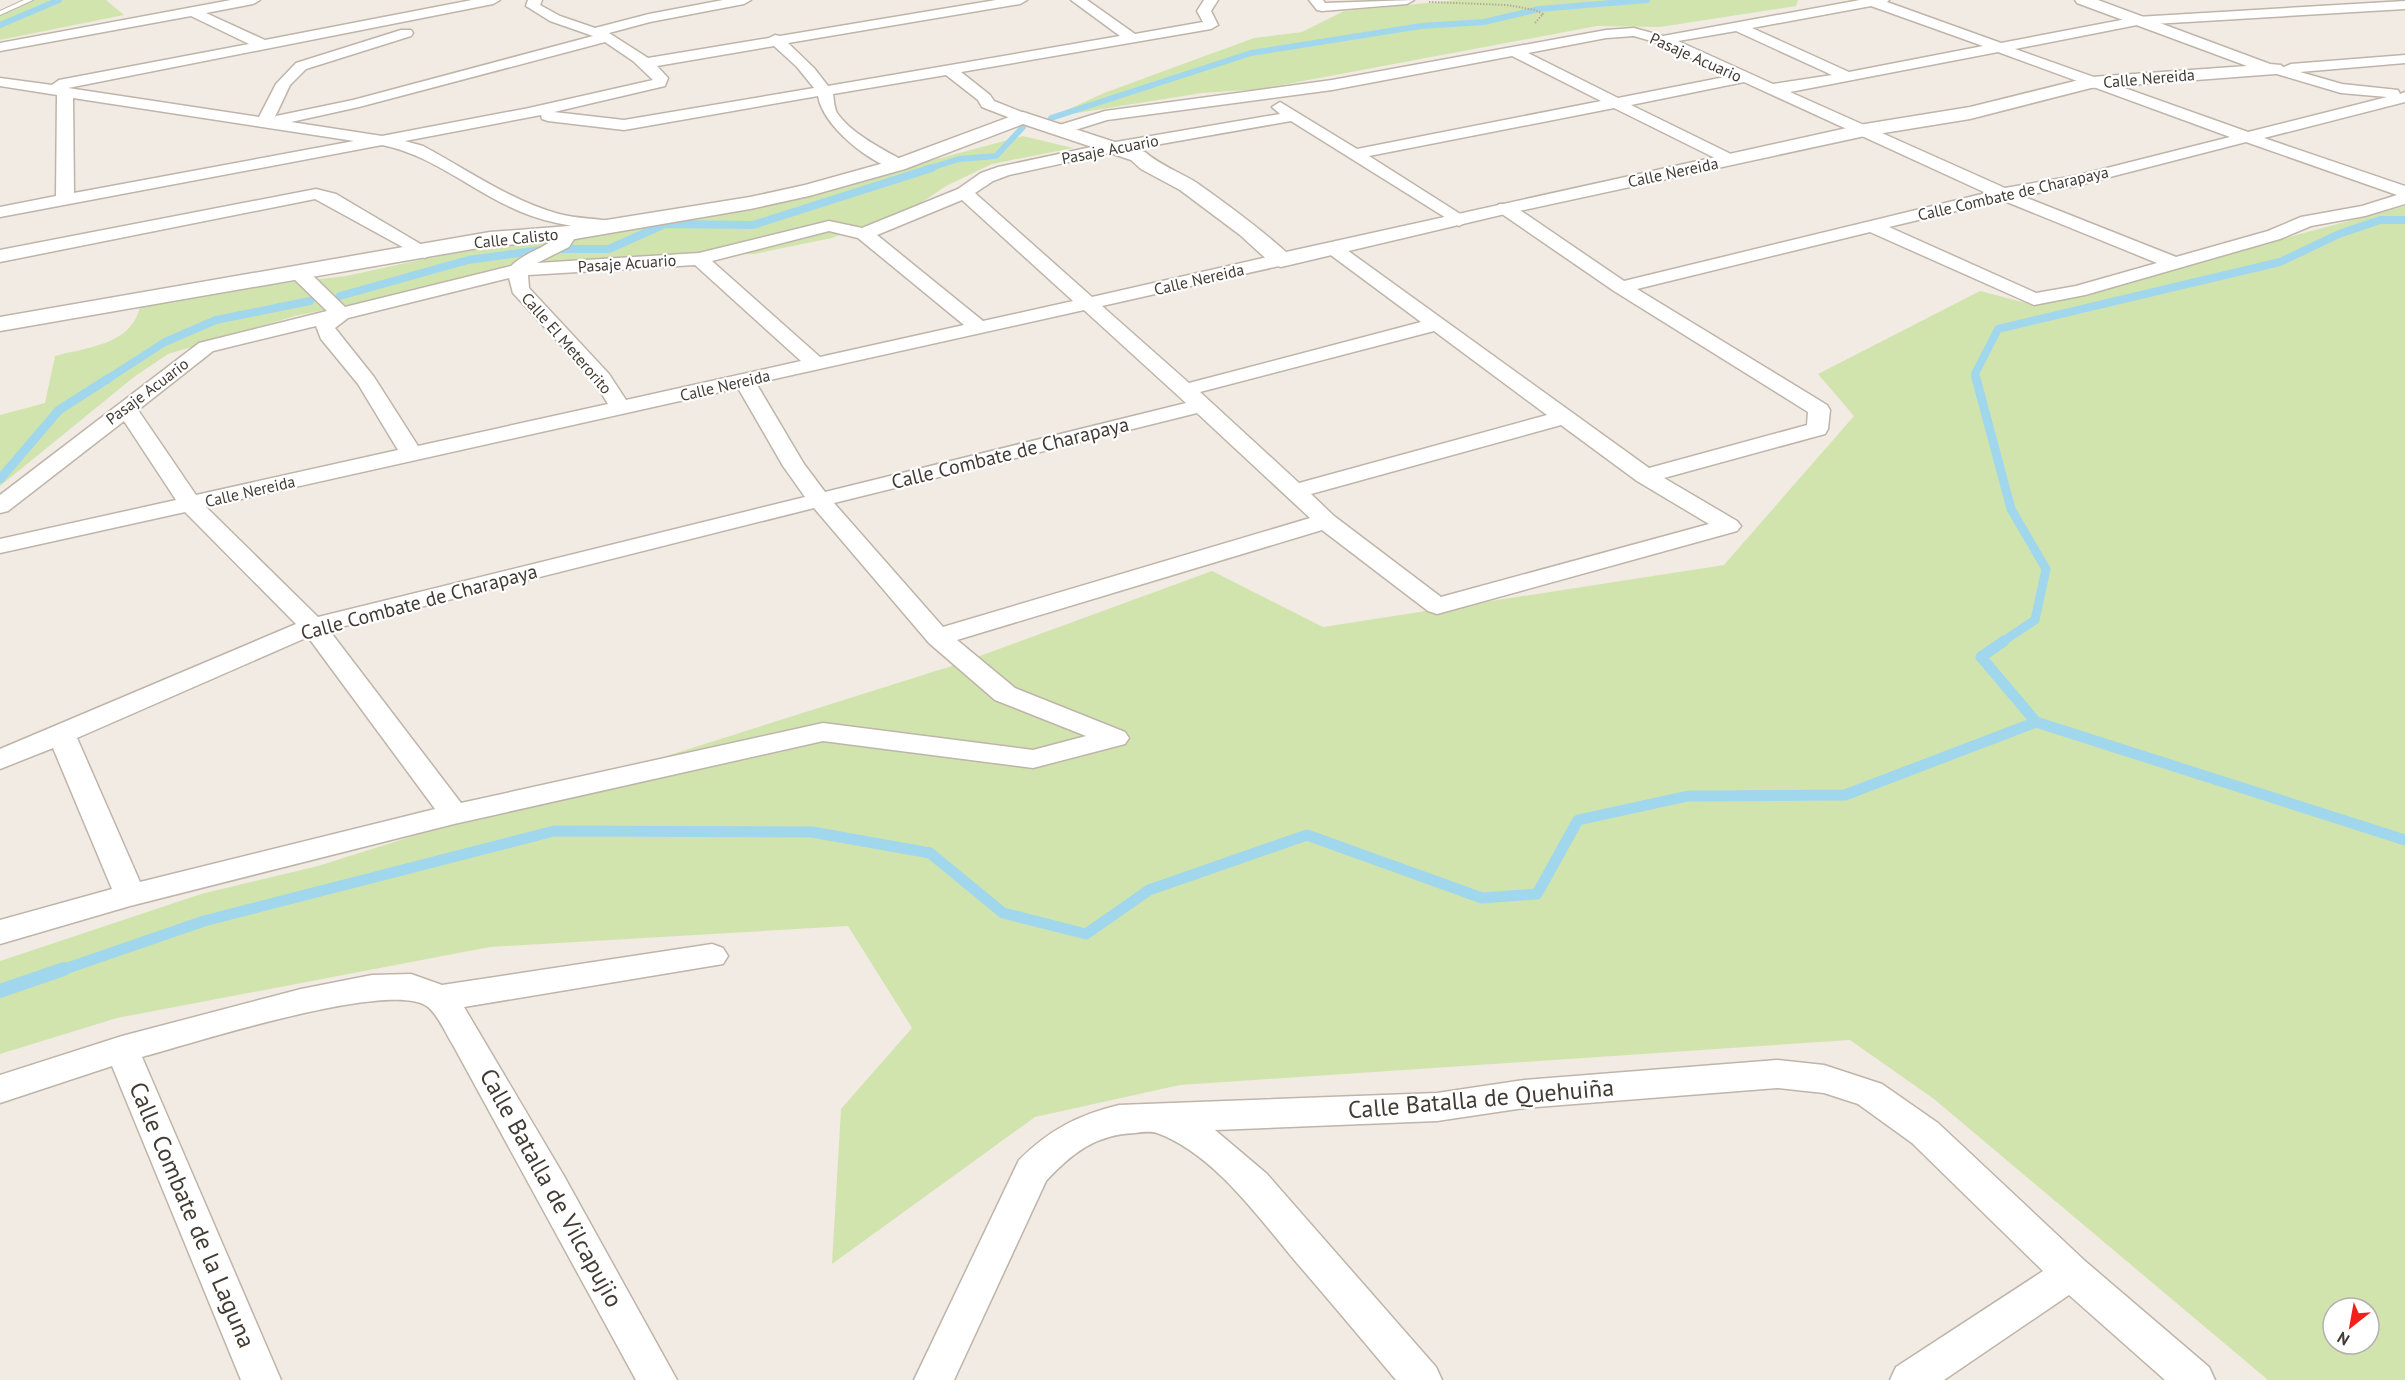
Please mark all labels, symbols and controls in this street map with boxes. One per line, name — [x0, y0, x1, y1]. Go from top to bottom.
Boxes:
street label: Pasaje Acuario — [1647, 28, 1745, 86]
street label: Calle Nereida — [2102, 64, 2196, 92]
street label: Pasaje Acuario — [1060, 130, 1160, 168]
street label: Calle Nereida — [1626, 153, 1720, 191]
street label: Calle Combate de Charapaya — [1916, 161, 2110, 225]
street label: Calle Calisto — [473, 224, 559, 252]
street label: Pasaje Acuario — [577, 250, 677, 276]
street label: Calle Nereida — [1152, 259, 1246, 299]
street label: Calle El Meterorito — [518, 288, 616, 398]
street label: Pasaje Acuario — [102, 353, 192, 429]
street label: Calle Nereida — [678, 365, 772, 405]
street label: Calle Combate de Charapaya — [889, 411, 1131, 495]
street label: Calle Nereida — [203, 471, 297, 511]
street label: Calle Combate de Charapaya — [298, 558, 540, 646]
street label: Calle Batalla de Vilcapujio — [473, 1063, 630, 1313]
street label: Calle Batalla de Quehuiña — [1347, 1071, 1615, 1126]
street label: Calle Combate de la Laguna — [122, 1077, 263, 1352]
north arrow — [2321, 1296, 2381, 1356]
text: N — [2334, 1328, 2353, 1350]

